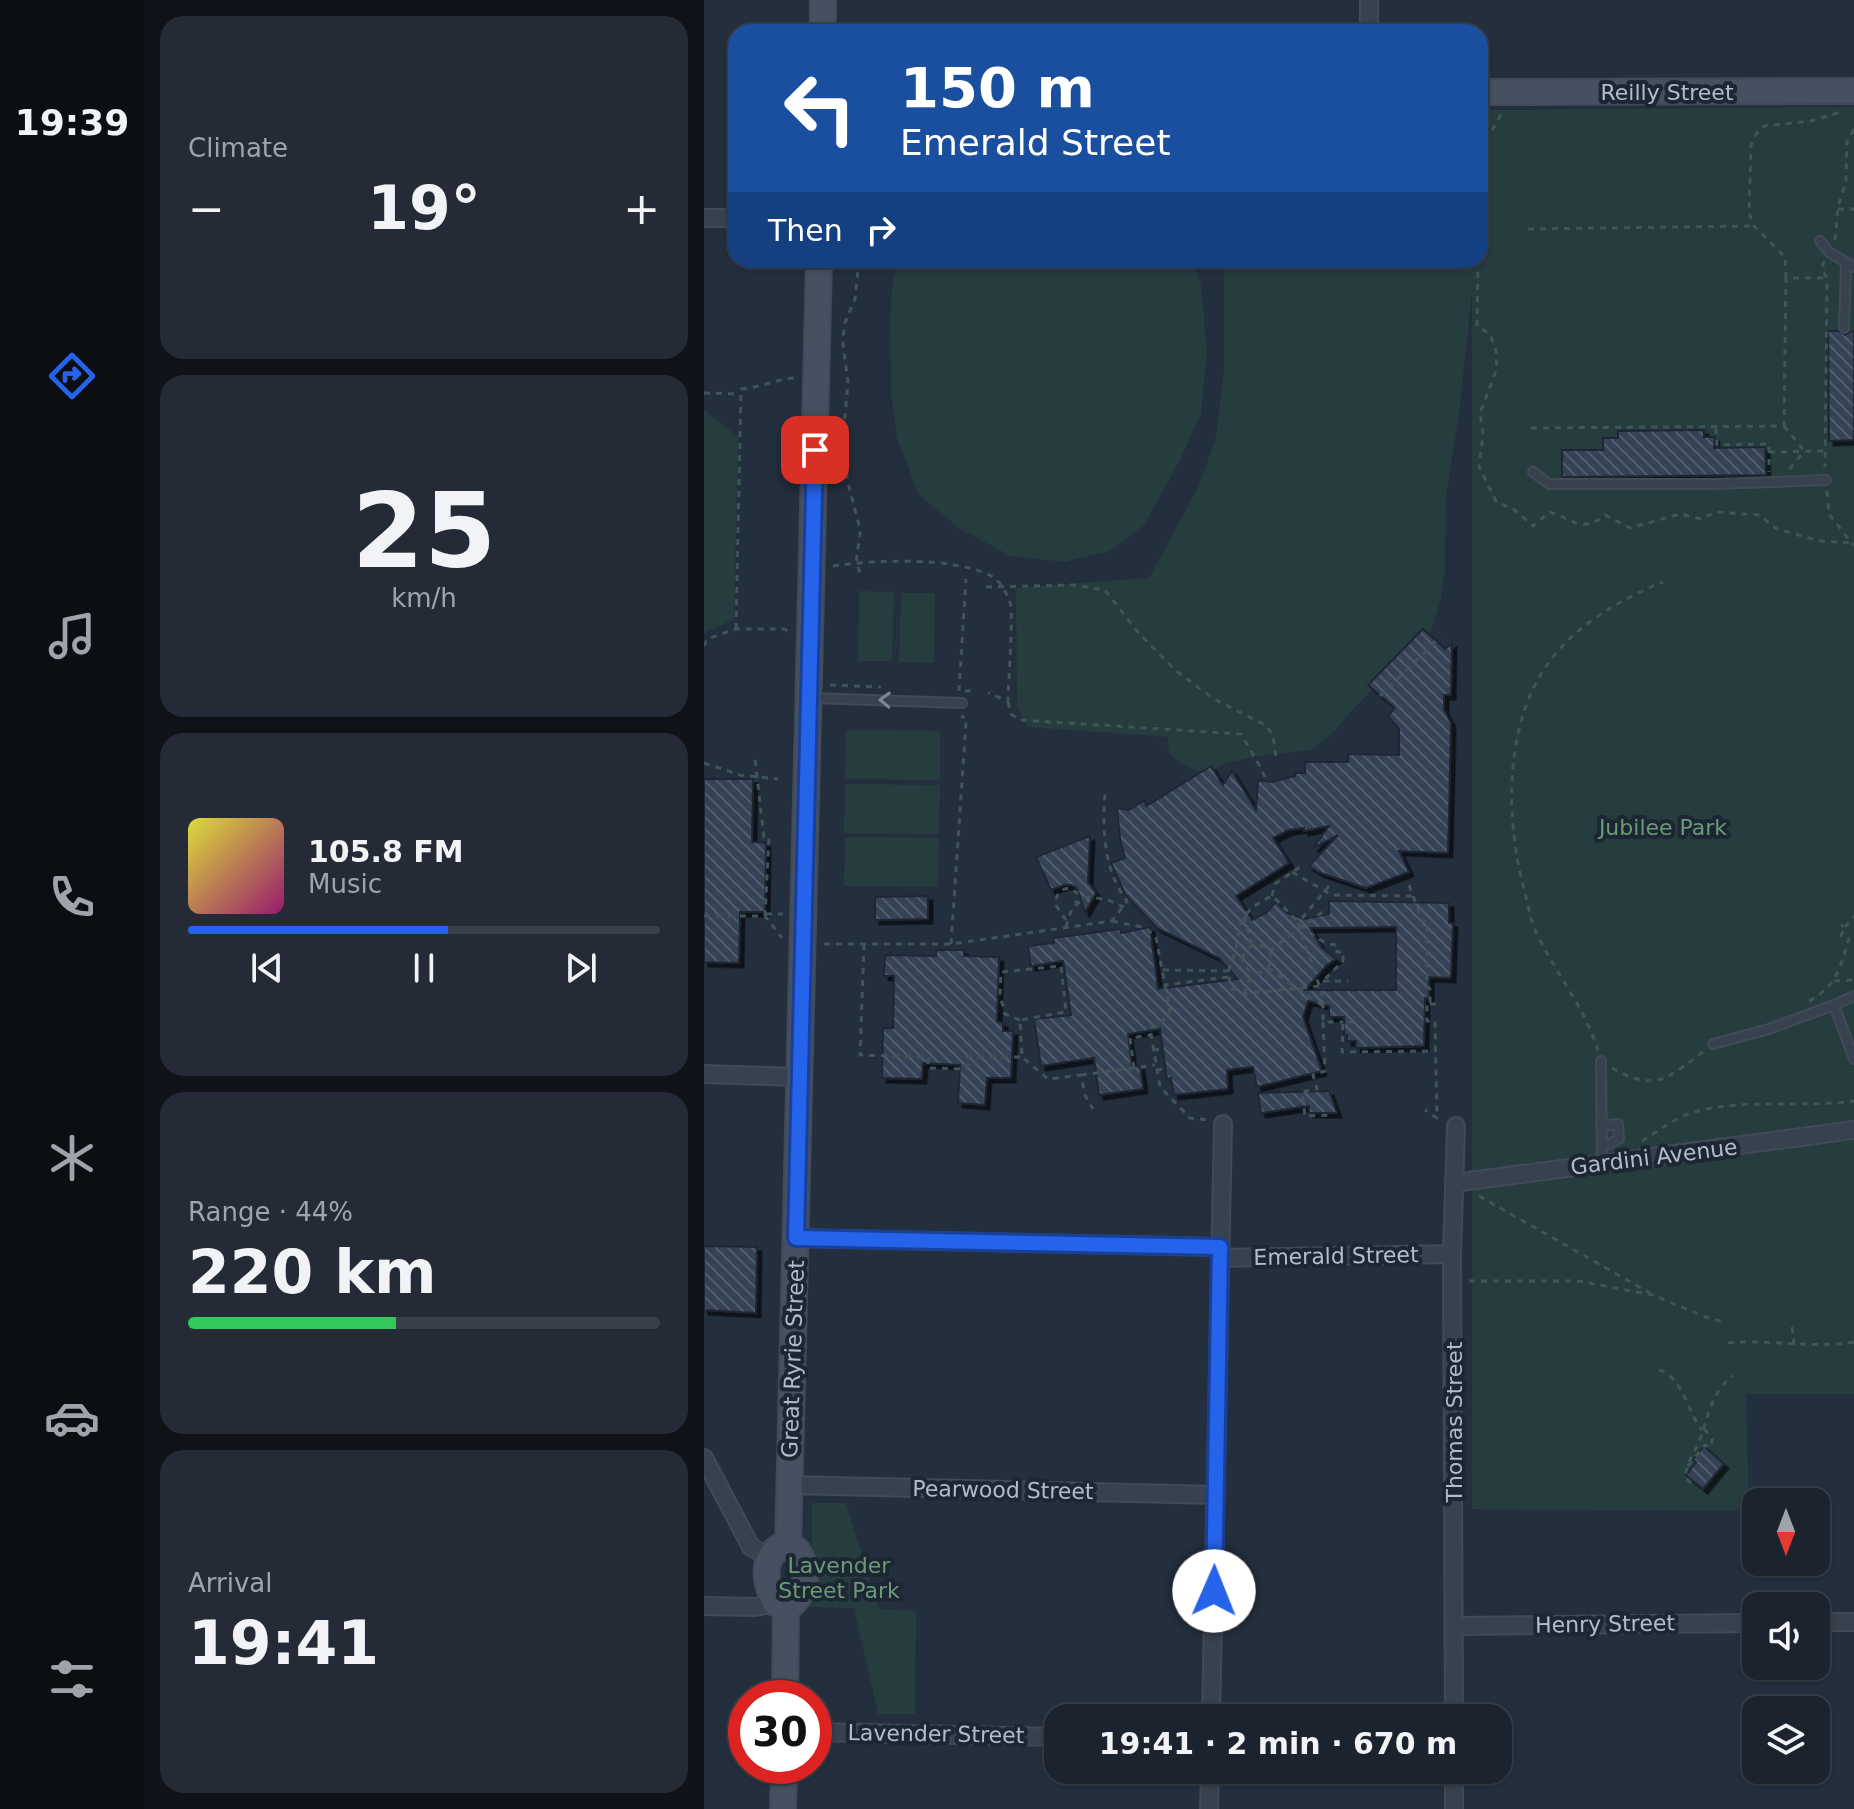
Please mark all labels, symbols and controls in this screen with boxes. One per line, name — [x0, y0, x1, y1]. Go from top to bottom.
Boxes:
text: 150 m — [900, 55, 1095, 120]
icon: left — [768, 56, 872, 160]
street label: Reilly Street — [1600, 80, 1734, 105]
text: 19:39 — [15, 102, 129, 143]
text: Emerald Street — [900, 122, 1171, 163]
text: Climate — [188, 133, 288, 163]
text: 19° — [367, 173, 481, 243]
text: − — [188, 183, 225, 234]
text: + — [623, 183, 660, 234]
icon: right — [859, 208, 903, 252]
text: Then — [768, 213, 843, 248]
icon: directions — [44, 348, 100, 404]
pin — [781, 416, 849, 484]
icon: arrive — [793, 428, 837, 472]
text: 25 — [352, 470, 496, 592]
text: km/h — [391, 583, 457, 613]
icon: music — [44, 608, 100, 664]
one-way arrow — [878, 692, 891, 709]
park label: Jubilee Park — [1597, 815, 1727, 840]
text: 105.8 FM — [308, 834, 464, 869]
icon: phone — [44, 869, 100, 925]
text: Music — [308, 869, 382, 899]
icon: previous — [245, 946, 289, 990]
icon: pause — [402, 946, 446, 990]
icon: next — [559, 946, 603, 990]
icon: climate — [44, 1130, 100, 1186]
street label: Gardini Avenue — [1569, 1134, 1739, 1180]
text: Range · 44% — [188, 1197, 353, 1227]
text: 220 km — [188, 1237, 437, 1307]
street label: Emerald Street — [1253, 1242, 1419, 1270]
street label: Great Ryrie Street — [777, 1259, 809, 1458]
street label: Thomas Street — [1442, 1341, 1467, 1504]
icon: car — [44, 1390, 100, 1446]
street label: Pearwood Street — [912, 1476, 1094, 1504]
north arrow — [1742, 1488, 1830, 1576]
map controls — [1742, 1488, 1830, 1784]
position arrow — [1172, 1549, 1256, 1633]
park label: Lavender Street Park — [778, 1553, 900, 1603]
text: Arrival — [188, 1568, 272, 1598]
button: sound — [1742, 1592, 1830, 1680]
text: 19:41 — [188, 1608, 379, 1678]
street label: Henry Street — [1535, 1610, 1676, 1638]
icon: filters — [44, 1651, 100, 1707]
speed limit sign: 30 — [728, 1680, 832, 1784]
button: layers — [1742, 1696, 1830, 1784]
street label: Lavender Street — [847, 1720, 1025, 1748]
text: 19:41 · 2 min · 670 m — [1099, 1726, 1457, 1761]

